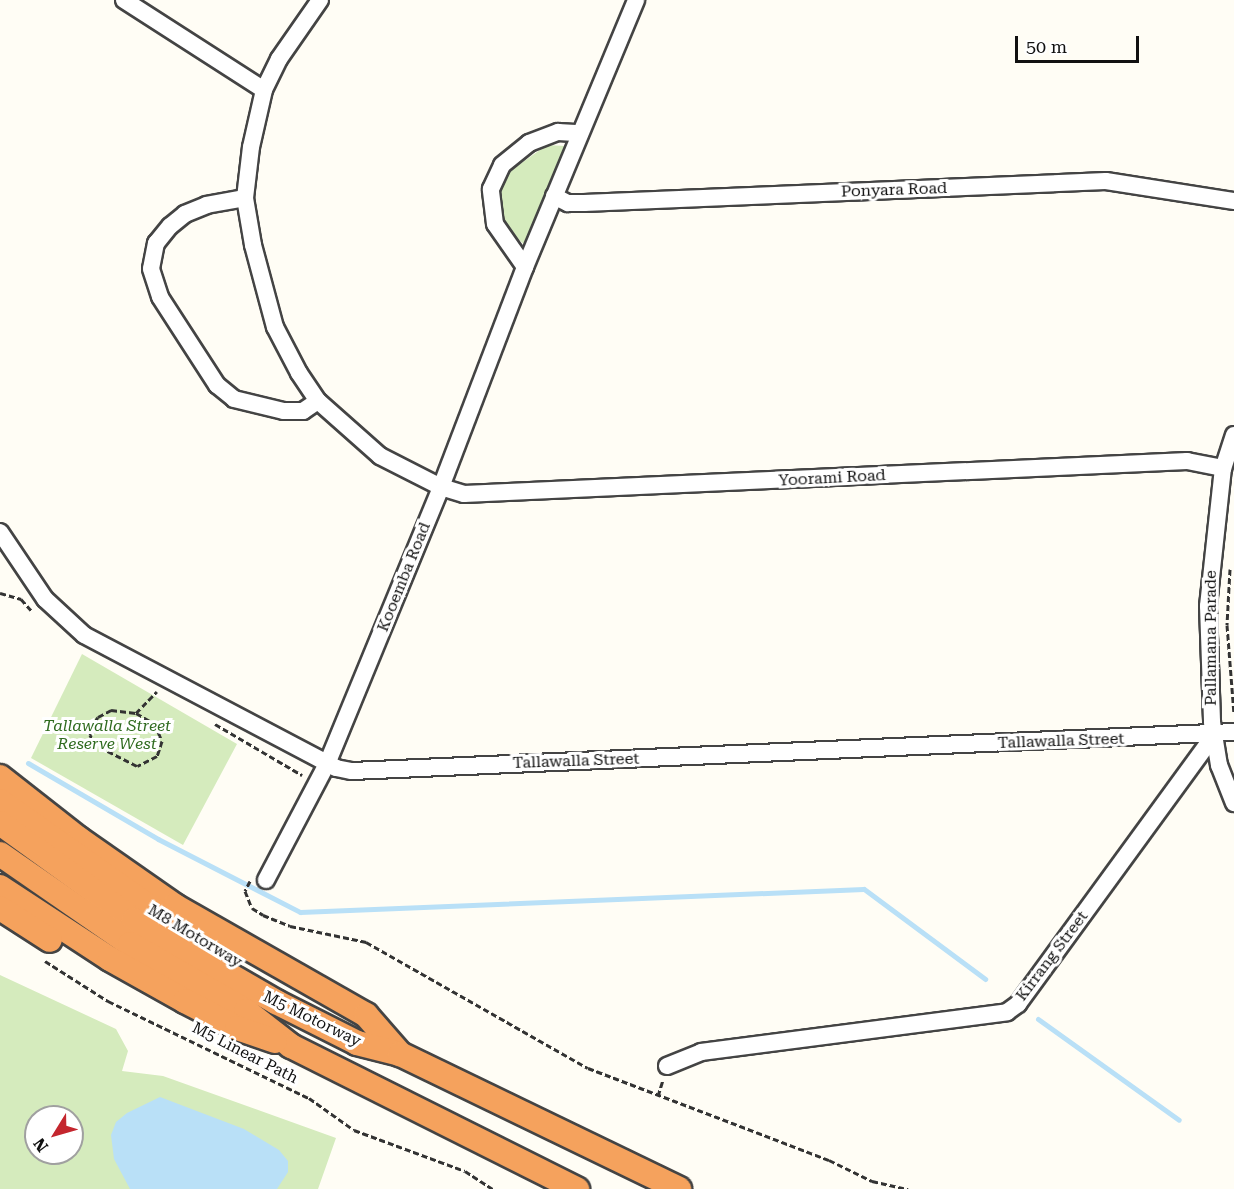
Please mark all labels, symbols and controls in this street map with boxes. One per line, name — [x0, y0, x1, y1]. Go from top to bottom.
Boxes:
scale bar — [1018, 24, 1142, 62]
text: 50 m — [1026, 36, 1067, 57]
street label: Ponyara Road — [841, 179, 947, 201]
street label: Yoorami Road — [778, 466, 886, 490]
street label: Kooemba Road — [373, 519, 435, 635]
street label: Pallamana Parade — [1201, 570, 1221, 706]
park label: Tallawalla Street Reserve West — [43, 716, 171, 754]
street label: Tallawalla Street — [997, 729, 1125, 753]
street label: Tallawalla Street — [512, 749, 640, 773]
street label: M8 Motorway — [144, 900, 246, 972]
street label: Kirrang Street — [1012, 907, 1092, 1005]
street label: M5 Motorway — [260, 987, 364, 1051]
street label: M5 Linear Path — [189, 1018, 301, 1088]
north arrow — [24, 1105, 84, 1165]
text: N — [30, 1134, 52, 1156]

